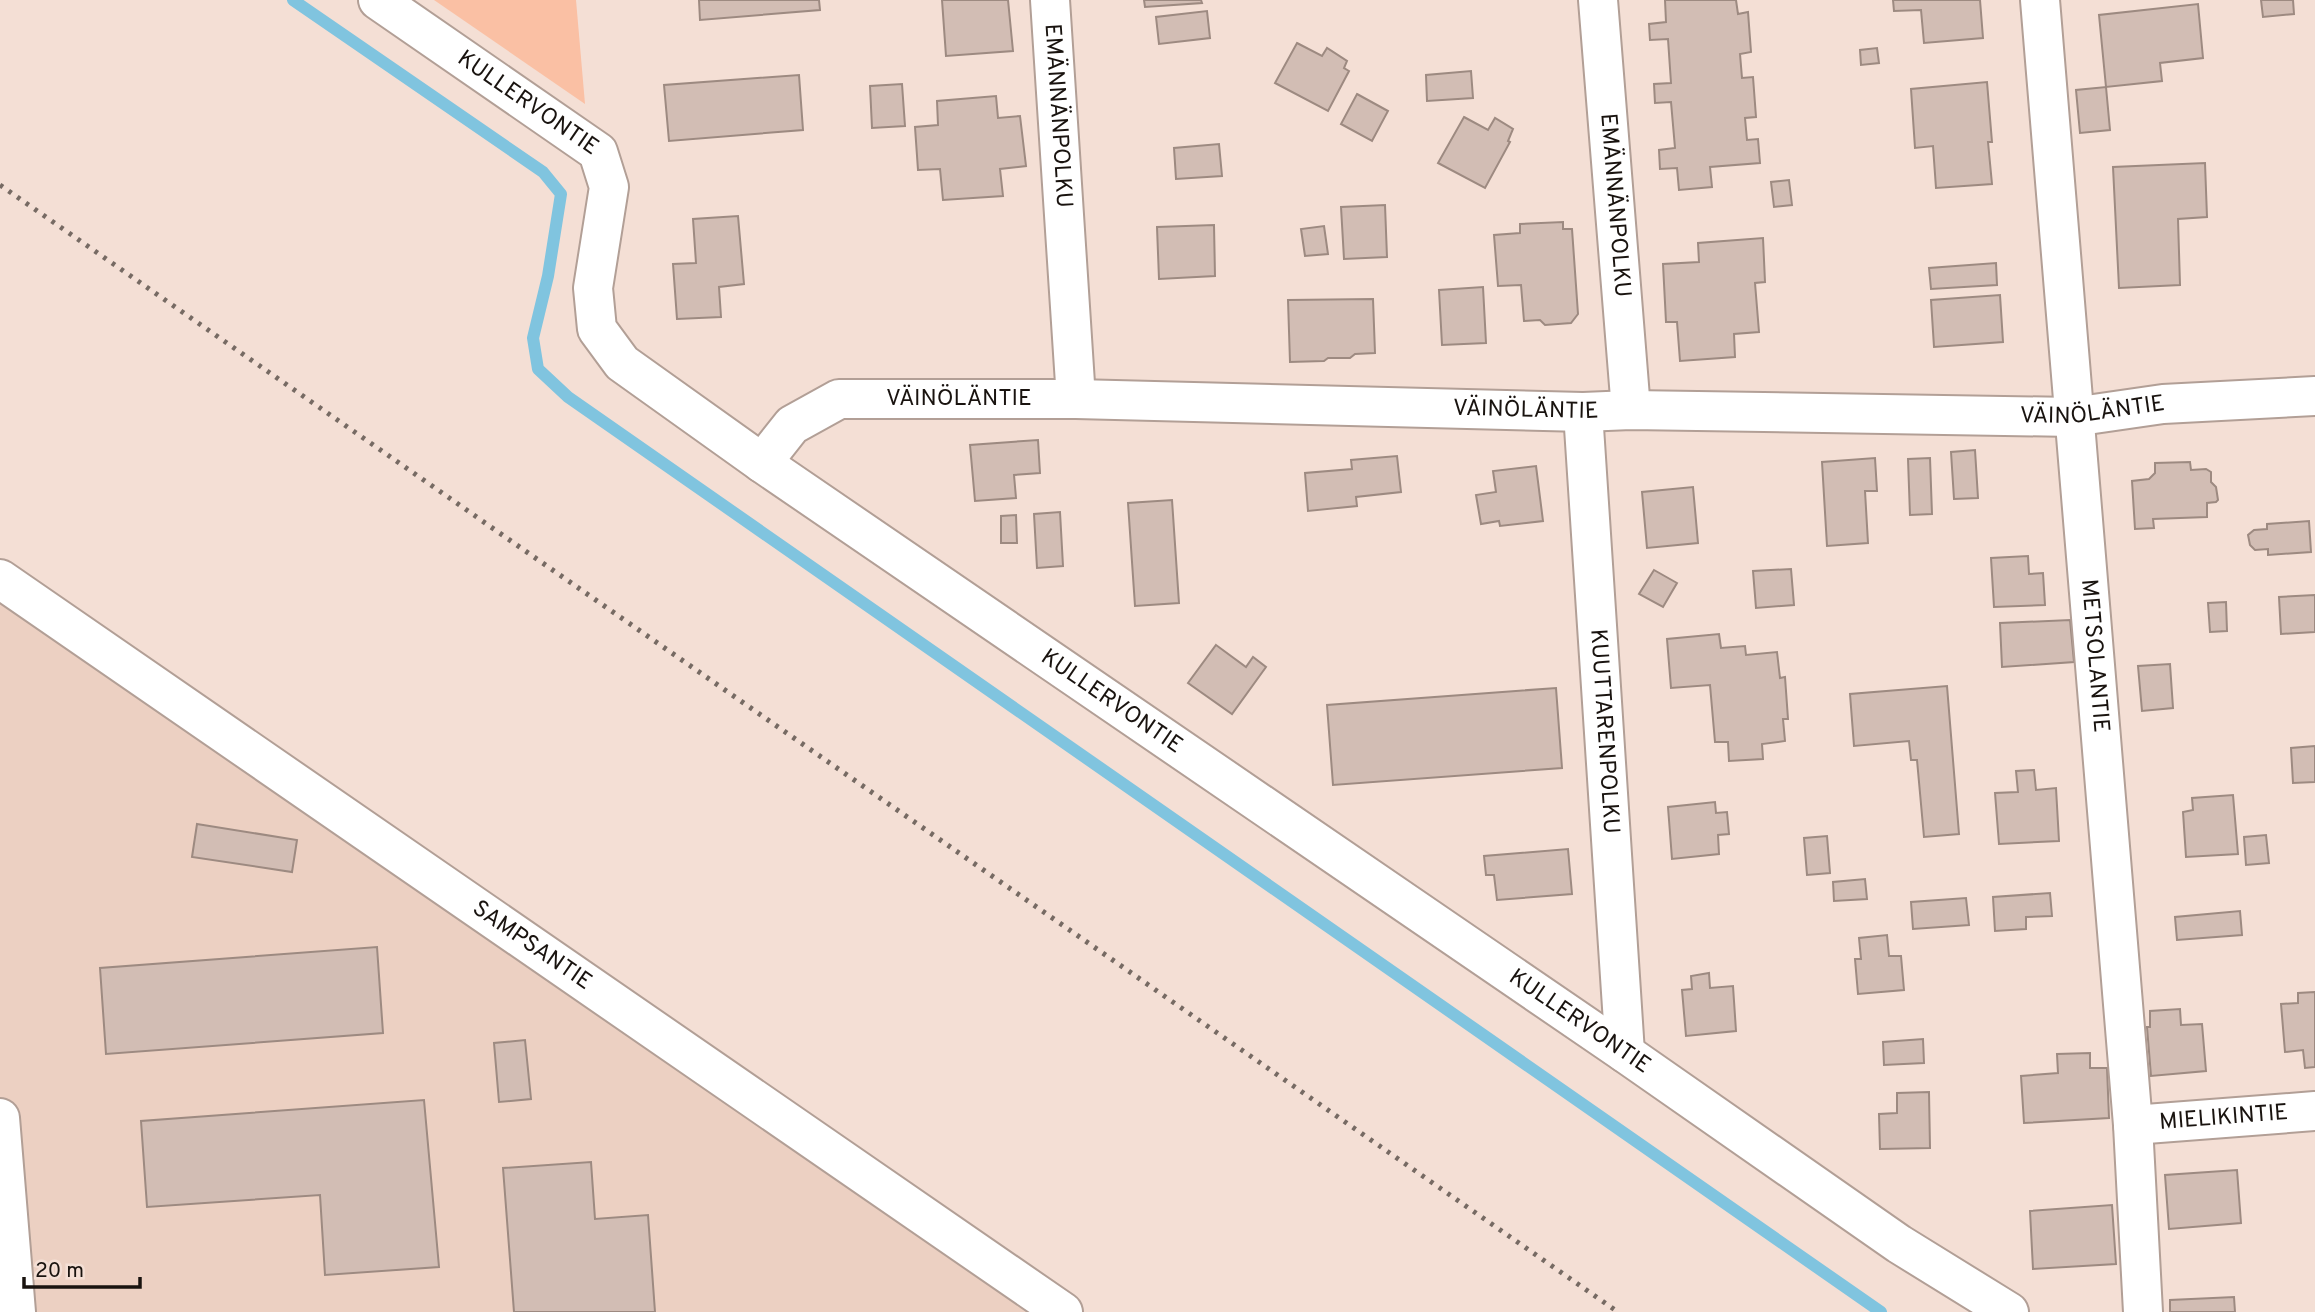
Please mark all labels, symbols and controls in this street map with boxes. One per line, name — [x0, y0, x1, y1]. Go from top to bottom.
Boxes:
street label: EMÄNNÄNPOLKU — [1037, 23, 1078, 209]
street label: KULLERVONTIE — [451, 44, 604, 162]
street label: EMÄNNÄNPOLKU — [1593, 112, 1636, 299]
street label: VÄINÖLÄNTIE — [886, 384, 1032, 414]
street label: VÄINÖLÄNTIE — [2020, 389, 2167, 432]
street label: VÄINÖLÄNTIE — [1453, 394, 1599, 427]
street label: METSOLANTIE — [2073, 578, 2115, 734]
street label: KUUTTARENPOLKU — [1583, 628, 1625, 835]
street label: KULLERVONTIE — [1035, 643, 1188, 761]
street label: SAMPSANTIE — [466, 894, 597, 997]
street label: KULLERVONTIE — [1503, 963, 1656, 1081]
street label: MIELIKINTIE — [2158, 1099, 2289, 1137]
scale bar — [24, 1246, 140, 1290]
text: 20 m — [35, 1258, 84, 1285]

